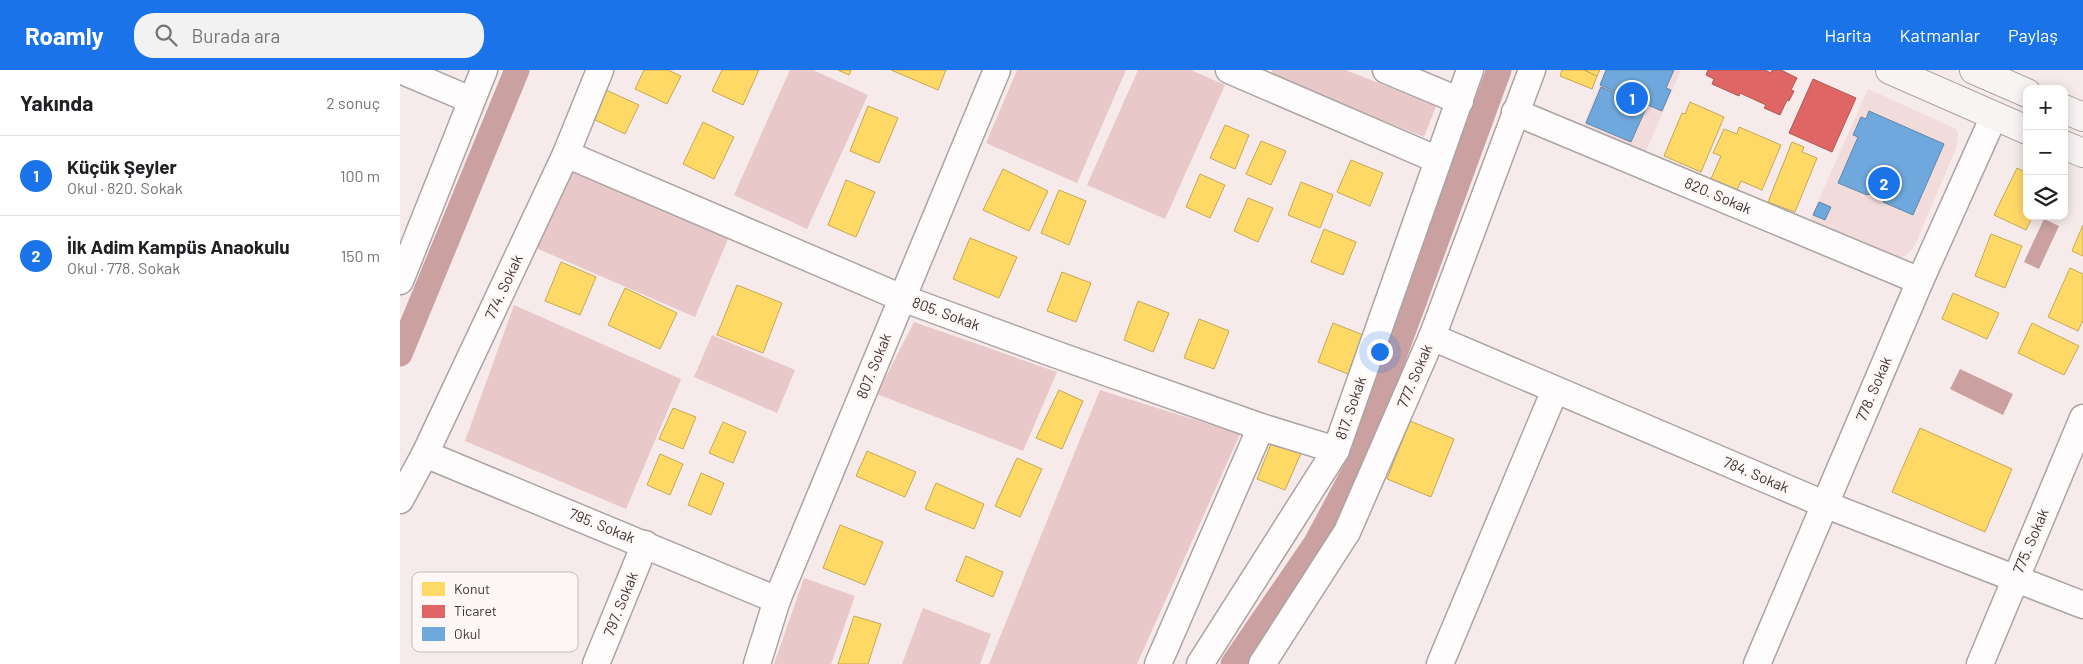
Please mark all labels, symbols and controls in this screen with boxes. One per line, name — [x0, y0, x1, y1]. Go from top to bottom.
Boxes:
search box — [134, 13, 484, 58]
text: Roamly — [25, 21, 104, 50]
icon: search — [152, 21, 180, 49]
text: Burada ara — [192, 24, 280, 47]
text: Harita — [1824, 24, 1872, 46]
text: Katmanlar — [1900, 24, 1980, 46]
text: Paylaş — [2008, 24, 2058, 46]
pin: 1 — [1616, 79, 1648, 117]
map controls — [2023, 85, 2068, 220]
button: + — [2023, 85, 2068, 130]
text: Yakında — [20, 90, 93, 115]
text: 2 sonuç — [326, 93, 380, 112]
button: − — [2023, 130, 2068, 175]
text: Küçük Şeyler — [67, 155, 177, 178]
pin: 2 — [1868, 164, 1900, 202]
text: 1 — [33, 166, 39, 185]
text: 100 m — [340, 166, 380, 185]
street label: 820. Sokak — [1682, 173, 1755, 217]
button: layers — [2023, 175, 2068, 220]
text: Okul · 820. Sokak — [67, 178, 183, 197]
text: İlk Adim Kampüs Anaokulu — [67, 235, 290, 258]
text: 2 — [32, 246, 40, 265]
text: 150 m — [341, 246, 380, 265]
street label: 774. Sokak — [480, 251, 526, 322]
text: Okul · 778. Sokak — [67, 258, 180, 277]
street label: 805. Sokak — [910, 293, 983, 334]
street label: 807. Sokak — [852, 330, 895, 401]
your location — [1367, 339, 1393, 365]
street label: 777. Sokak — [1393, 341, 1436, 410]
street label: 778. Sokak — [1851, 353, 1895, 424]
street label: 817. Sokak — [1331, 373, 1369, 442]
street label: 784. Sokak — [1721, 452, 1792, 496]
street label: 795. Sokak — [567, 504, 638, 547]
street label: 775. Sokak — [2008, 505, 2052, 576]
street label: 797. Sokak — [599, 568, 641, 639]
legend — [412, 572, 578, 652]
text: Konut — [454, 580, 490, 597]
text: Ticaret — [454, 602, 497, 619]
text: Okul — [454, 625, 480, 642]

